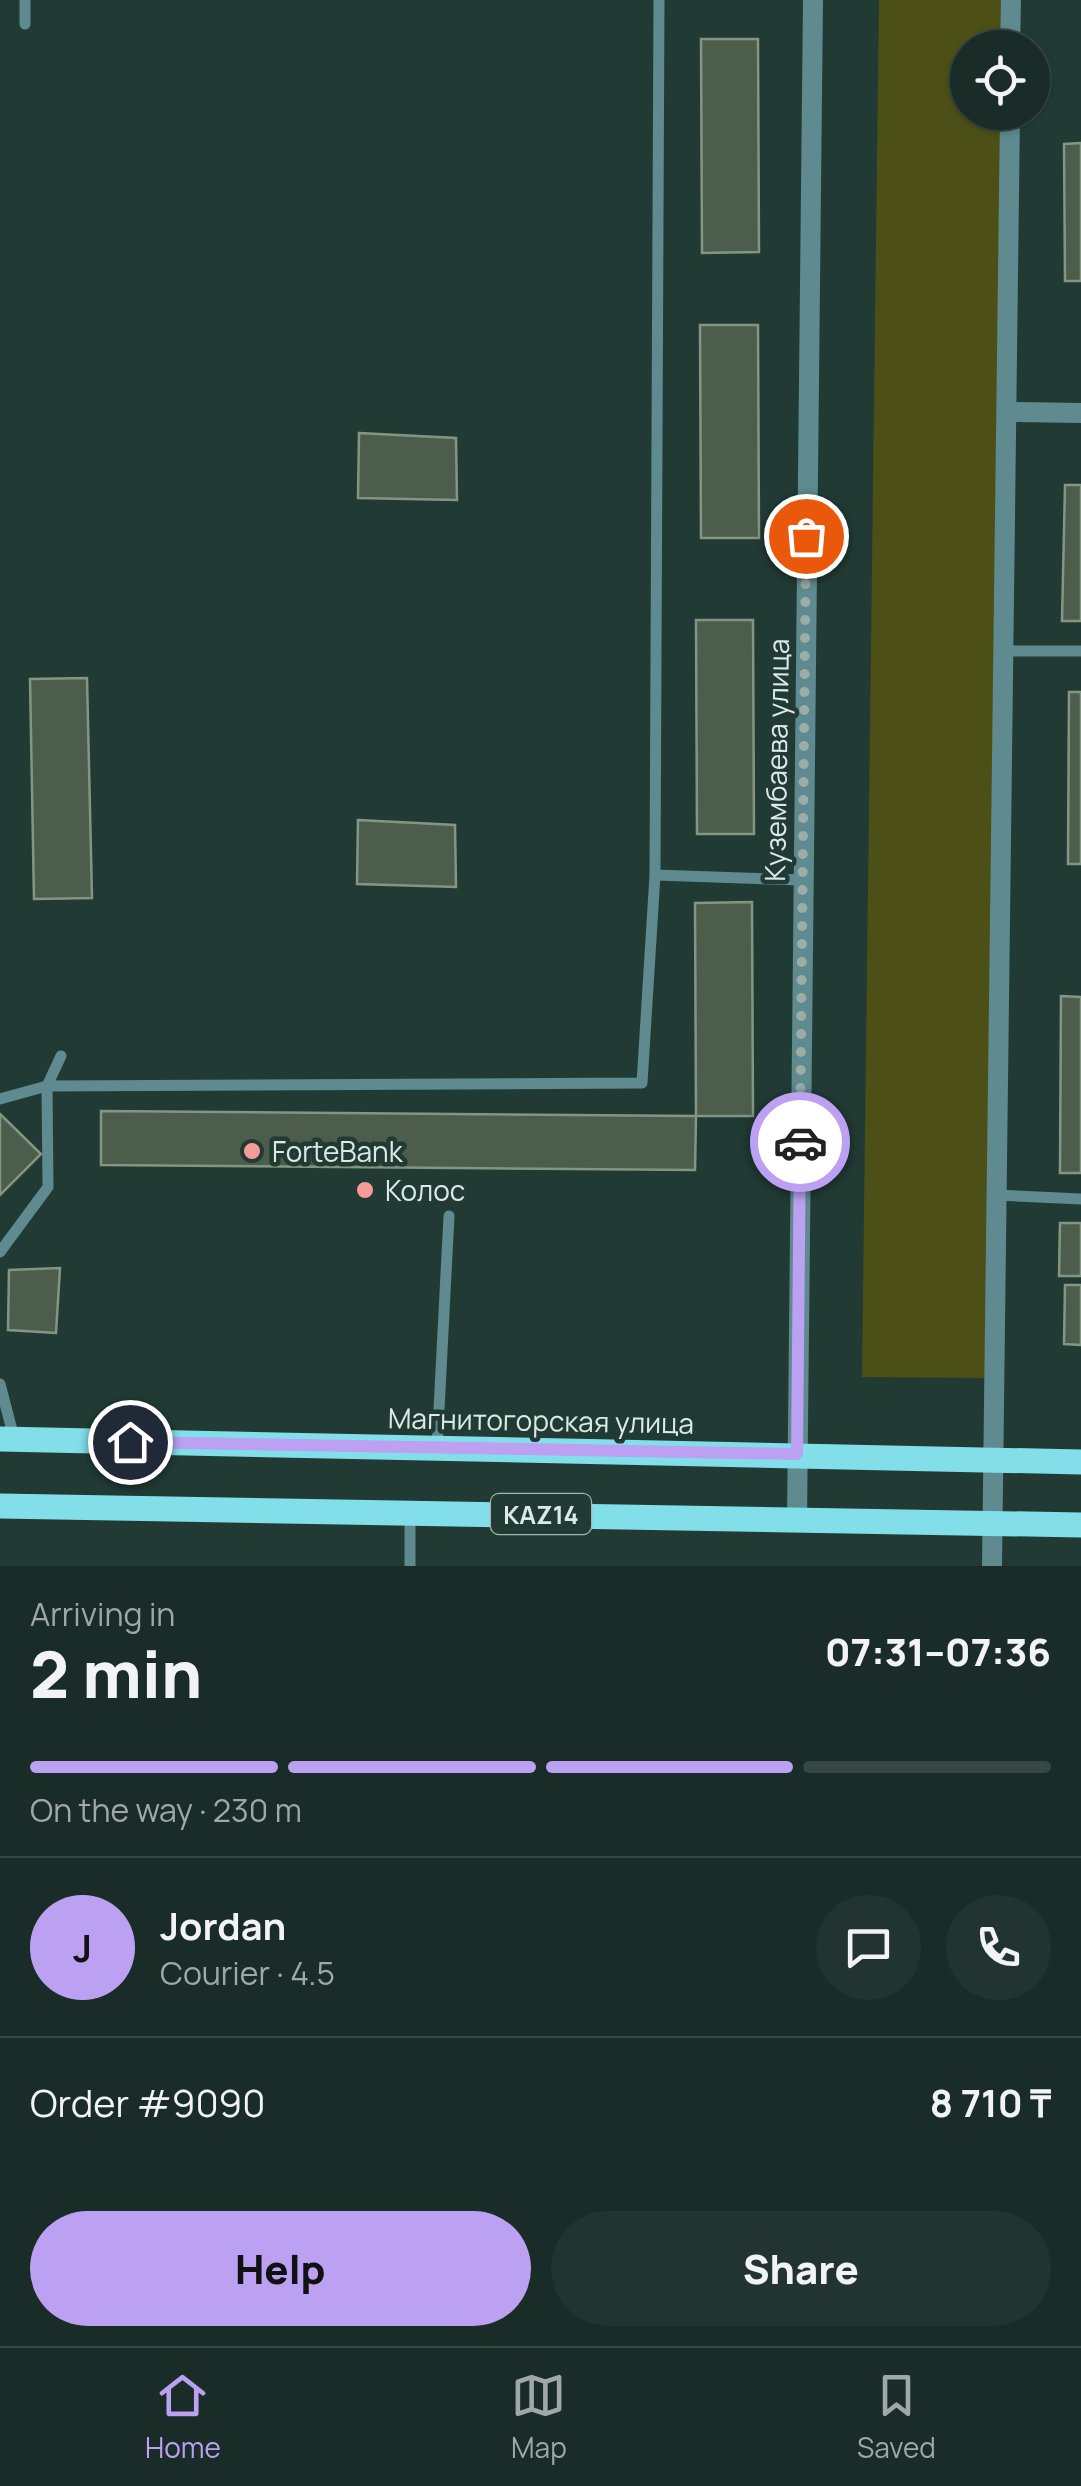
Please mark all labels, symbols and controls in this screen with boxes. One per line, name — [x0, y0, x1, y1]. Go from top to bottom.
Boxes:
map controls — [950, 30, 1050, 130]
button: locate — [950, 30, 1050, 130]
pin — [764, 494, 849, 579]
icon: bag — [779, 509, 834, 564]
street label: Кузембаева улица — [755, 638, 797, 882]
courier — [750, 1092, 850, 1192]
icon: car — [773, 1115, 828, 1170]
place label: ForteBank — [272, 1132, 404, 1170]
marker: ForteBank — [241, 1140, 263, 1162]
place label: Колос — [385, 1171, 465, 1209]
marker: Колос — [354, 1179, 376, 1201]
street label: Магнитогорская улица — [388, 1398, 694, 1442]
pin — [88, 1400, 173, 1485]
icon: home — [103, 1415, 158, 1470]
road number: KAZ14 — [491, 1494, 591, 1534]
text: Arriving in — [30, 1592, 175, 1636]
text: 07:31–07:36 — [825, 1625, 1051, 1677]
text: 2 min — [30, 1629, 202, 1718]
text: On the way · 230 m — [30, 1788, 302, 1832]
button: chat — [816, 1895, 921, 2000]
button: phone — [946, 1895, 1051, 2000]
text: Jordan — [160, 1899, 286, 1951]
text: J — [73, 1921, 92, 1973]
text: Courier · 4.5 — [160, 1951, 335, 1995]
text: Order #9090 — [30, 2076, 265, 2128]
text: 8 710 ₸ — [930, 2076, 1051, 2128]
button: Help — [30, 2211, 531, 2326]
button: Share — [551, 2211, 1051, 2326]
tab: Home — [145, 2368, 221, 2466]
tab: Map — [511, 2368, 567, 2466]
tab: Saved — [857, 2368, 936, 2466]

